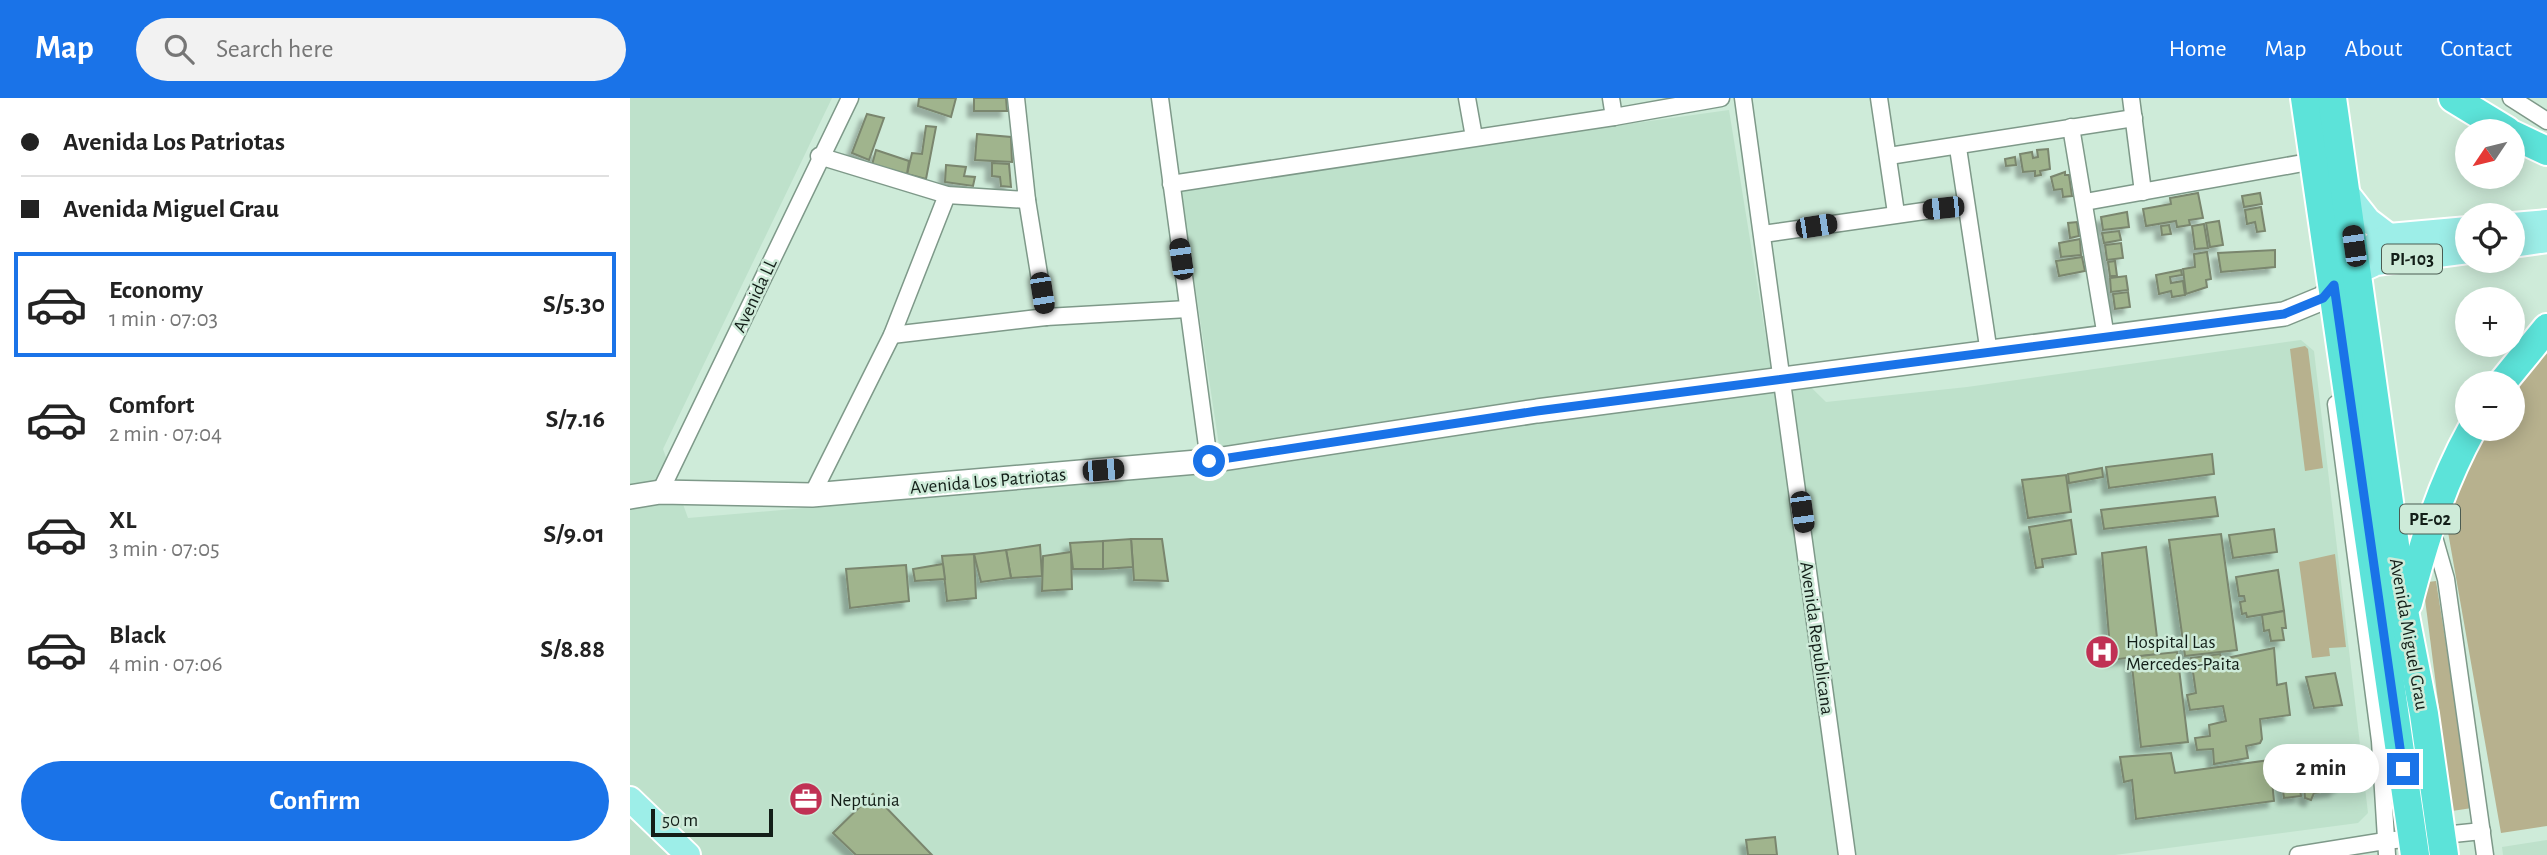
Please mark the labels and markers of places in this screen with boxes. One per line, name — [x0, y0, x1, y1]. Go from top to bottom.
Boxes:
hospital icon: Hospital Las Mercedes-Paita — [2083, 633, 2121, 671]
place label: Hospital Las Mercedes-Paita — [2126, 633, 2240, 674]
office icon: Neptunia — [787, 780, 825, 818]
place label: Neptunia — [830, 791, 900, 810]

